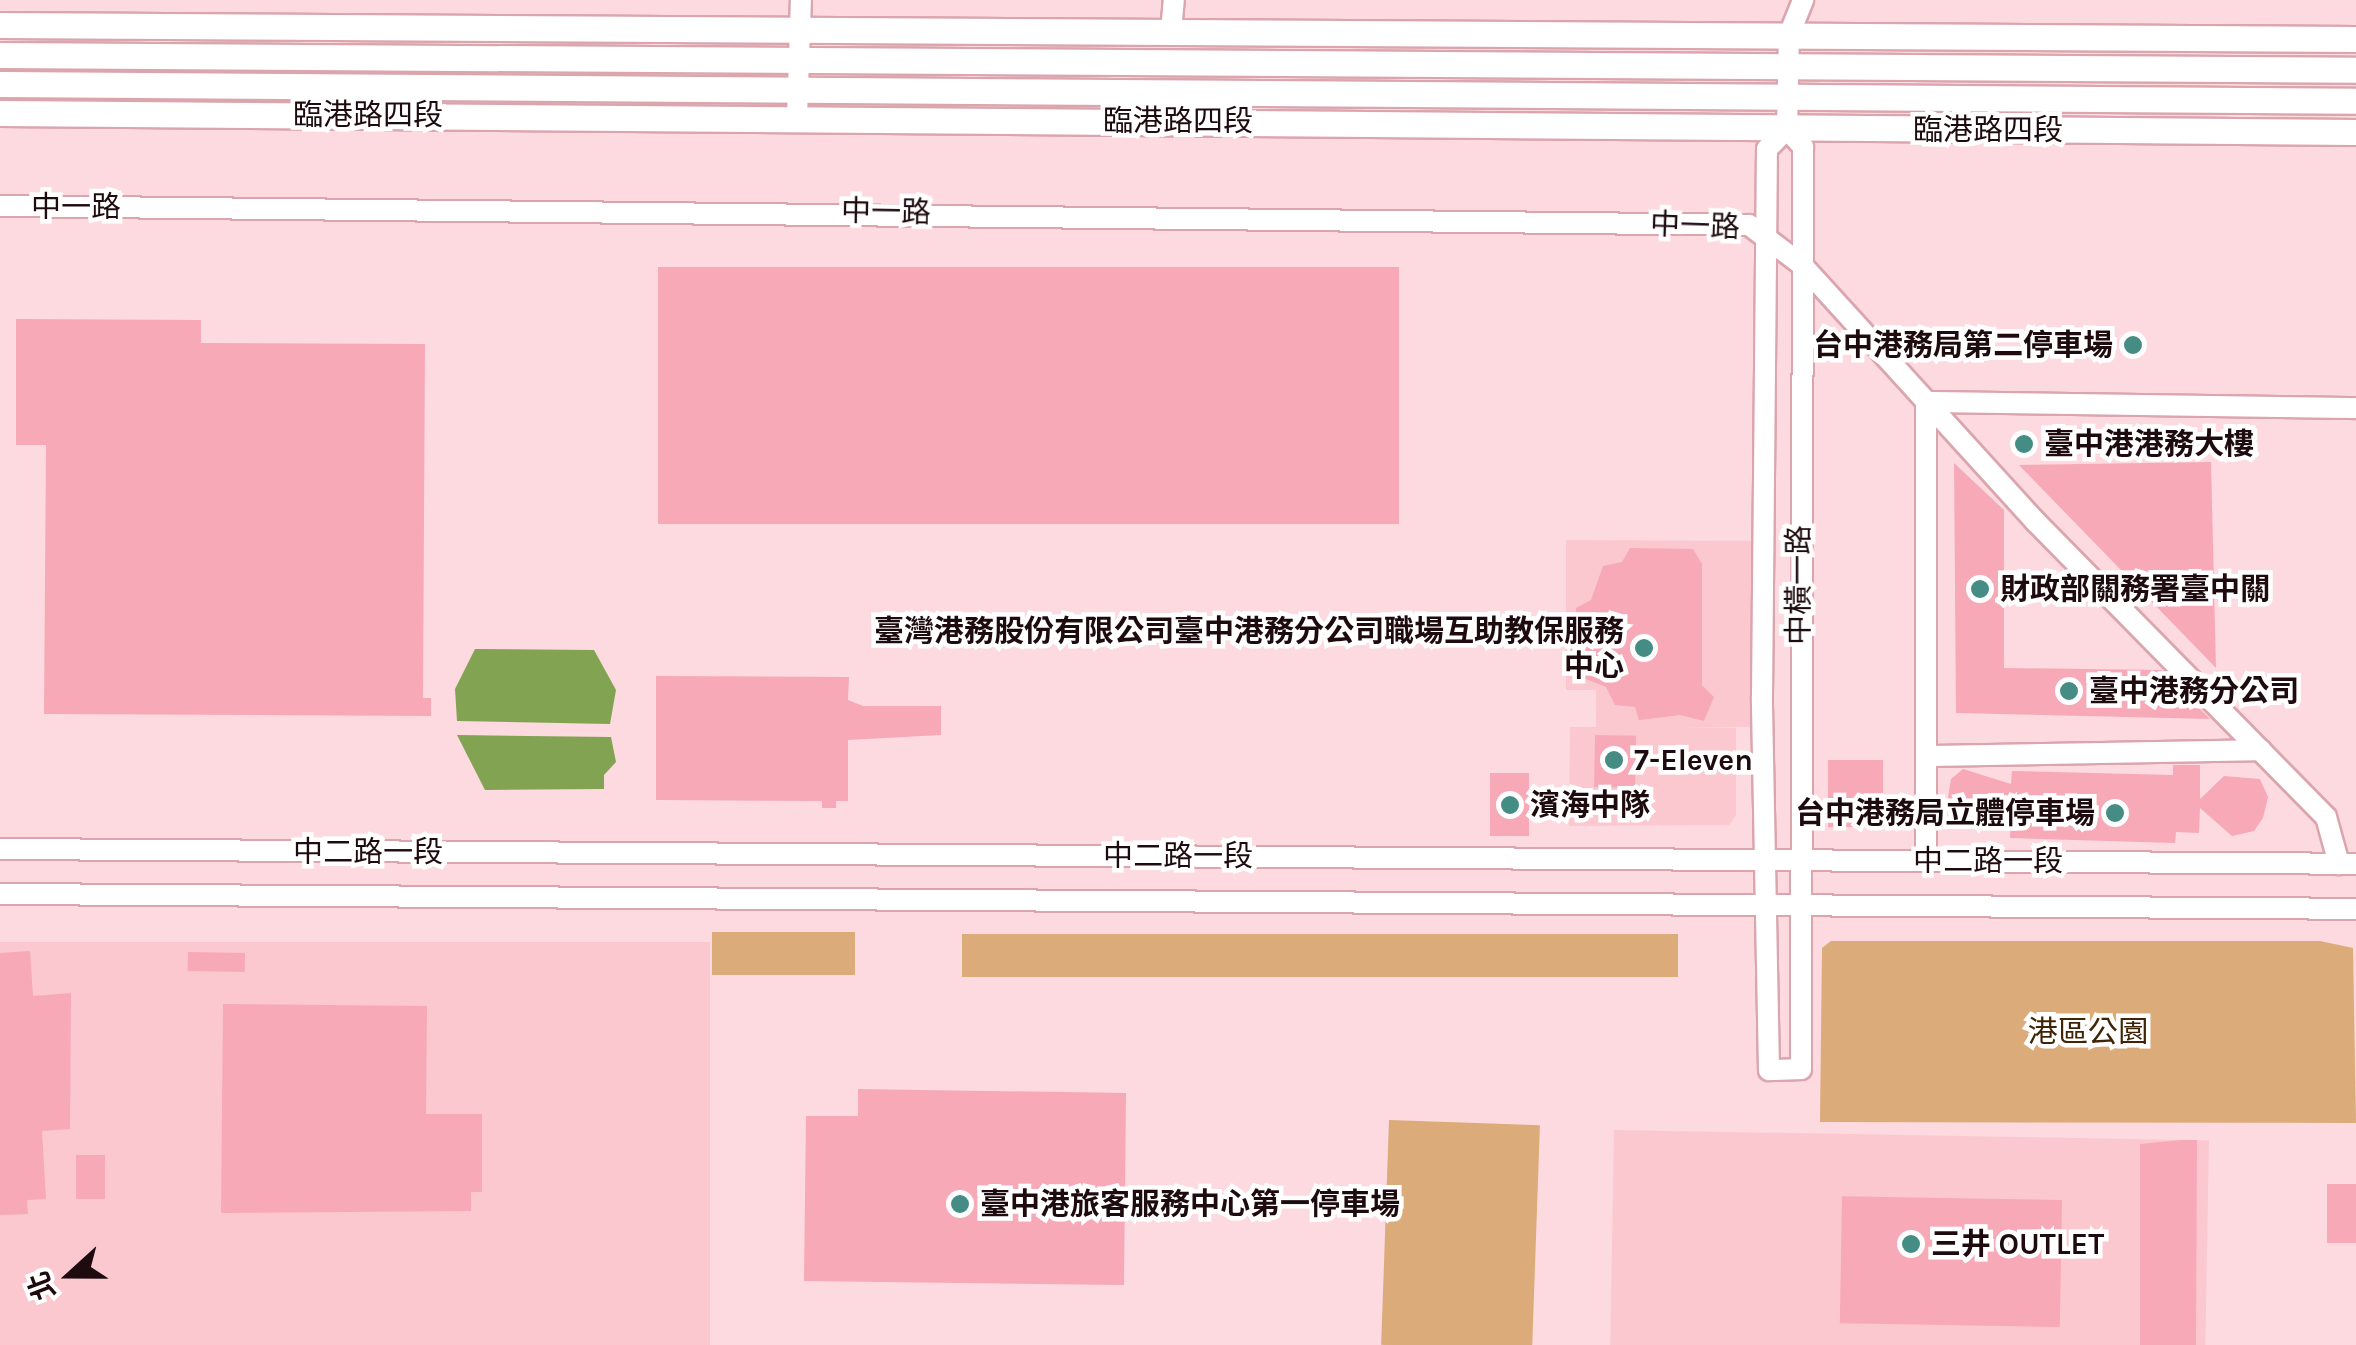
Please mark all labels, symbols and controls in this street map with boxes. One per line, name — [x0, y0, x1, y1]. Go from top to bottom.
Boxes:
street label: 臨港路四段 — [293, 97, 443, 133]
street label: 臨港路四段 — [1103, 103, 1253, 139]
street label: 臨港路四段 — [1913, 112, 2063, 148]
street label: 中一路 — [31, 189, 121, 225]
street label: 中一路 — [841, 193, 931, 231]
street label: 中一路 — [1649, 206, 1741, 246]
place label: 台中港務局第二停車場 — [1813, 327, 2113, 363]
marker: 台中港務局第二停車場 — [2122, 334, 2144, 356]
place label: 臺中港港務大樓 — [2044, 426, 2254, 462]
marker: 臺中港港務大樓 — [2013, 433, 2035, 455]
street label: 中橫一路 — [1781, 525, 1817, 645]
place label: 財政部關務署臺中關 — [2000, 571, 2270, 607]
marker: 財政部關務署臺中關 — [1969, 578, 1991, 600]
place label: 臺灣港務股份有限公司臺中港務分公司職場互助教保服務 中心 — [874, 613, 1624, 684]
marker: 臺灣港務股份有限公司臺中港務分公司職場互助教保服務 中心 — [1633, 637, 1655, 659]
place label: 臺中港務分公司 — [2089, 673, 2299, 709]
marker: 臺中港務分公司 — [2058, 680, 2080, 702]
place label: 7-Eleven — [1634, 742, 1753, 778]
marker: 7-Eleven — [1603, 749, 1625, 771]
place label: 濱海中隊 — [1530, 787, 1650, 823]
marker: 濱海中隊 — [1499, 794, 1521, 816]
place label: 台中港務局立體停車場 — [1795, 795, 2095, 831]
marker: 台中港務局立體停車場 — [2104, 802, 2126, 824]
street label: 中二路一段 — [293, 834, 443, 870]
street label: 中二路一段 — [1103, 838, 1253, 874]
street label: 中二路一段 — [1913, 843, 2063, 879]
park label: 港區公園 — [2028, 1014, 2148, 1050]
place label: 臺中港旅客服務中心第一停車場 — [980, 1186, 1400, 1222]
marker: 臺中港旅客服務中心第一停車場 — [949, 1193, 971, 1215]
north arrow — [20, 1225, 120, 1325]
place label: 三井 OUTLET — [1931, 1226, 2104, 1262]
marker: 三井 OUTLET — [1900, 1233, 1922, 1255]
text: 北 — [21, 1267, 62, 1305]

